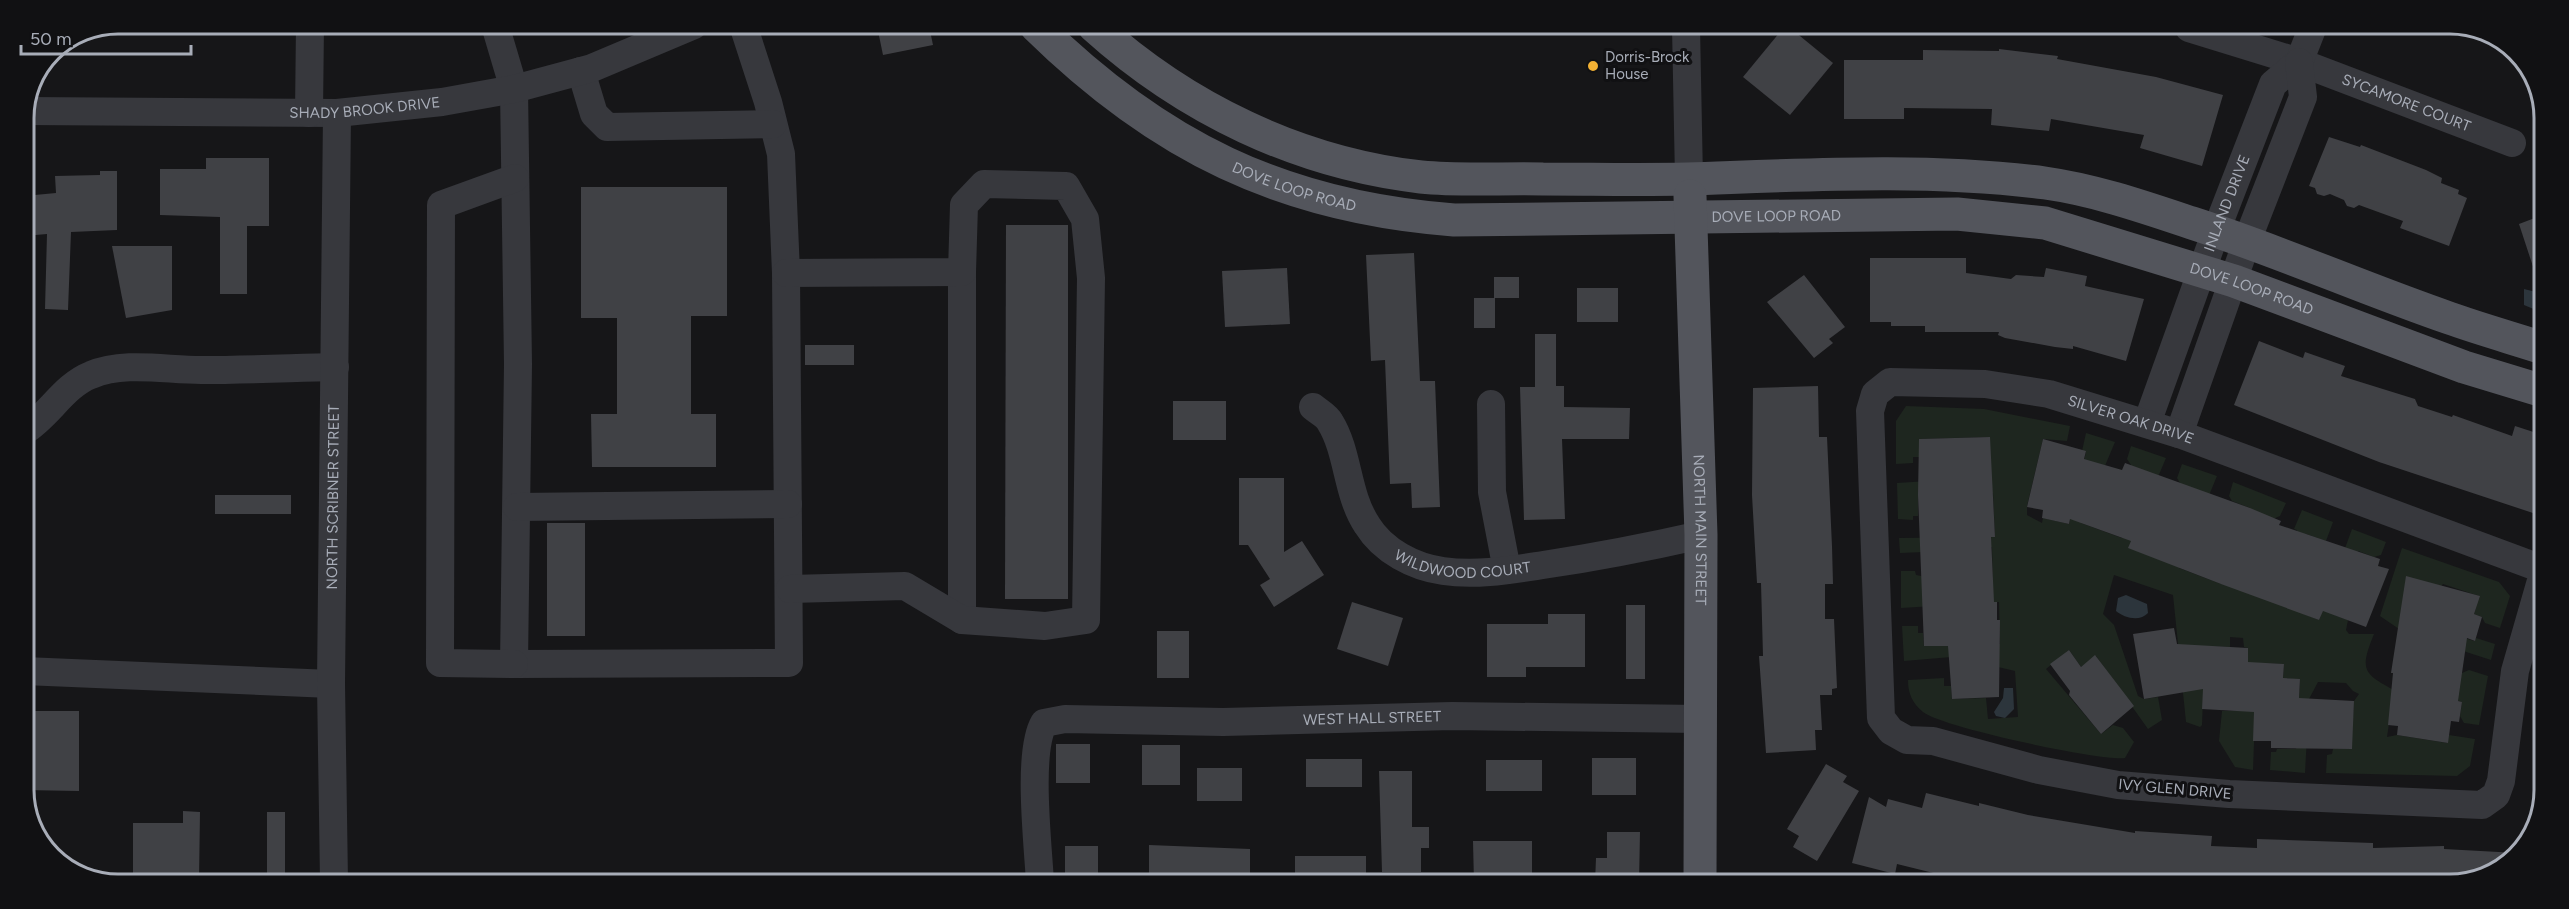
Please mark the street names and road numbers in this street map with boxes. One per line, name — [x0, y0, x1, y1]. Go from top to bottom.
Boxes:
street label: SYCAMORE COURT — [2339, 70, 2474, 136]
street label: SHADY BROOK DRIVE — [289, 93, 441, 122]
street label: INLAND DRIVE — [2200, 152, 2254, 254]
street label: DOVE LOOP ROAD — [1229, 158, 1358, 215]
street label: DOVE LOOP ROAD — [1711, 206, 1841, 226]
street label: DOVE LOOP ROAD — [2188, 259, 2316, 319]
street label: SILVER OAK DRIVE — [2065, 391, 2196, 448]
street label: NORTH SCRIBNER STREET — [323, 404, 343, 590]
street label: NORTH MAIN STREET — [1689, 454, 1710, 606]
street label: WILDWOOD COURT — [1391, 546, 1533, 582]
street label: WEST HALL STREET — [1303, 707, 1442, 729]
street label: IVY GLEN DRIVE — [2118, 775, 2232, 803]

